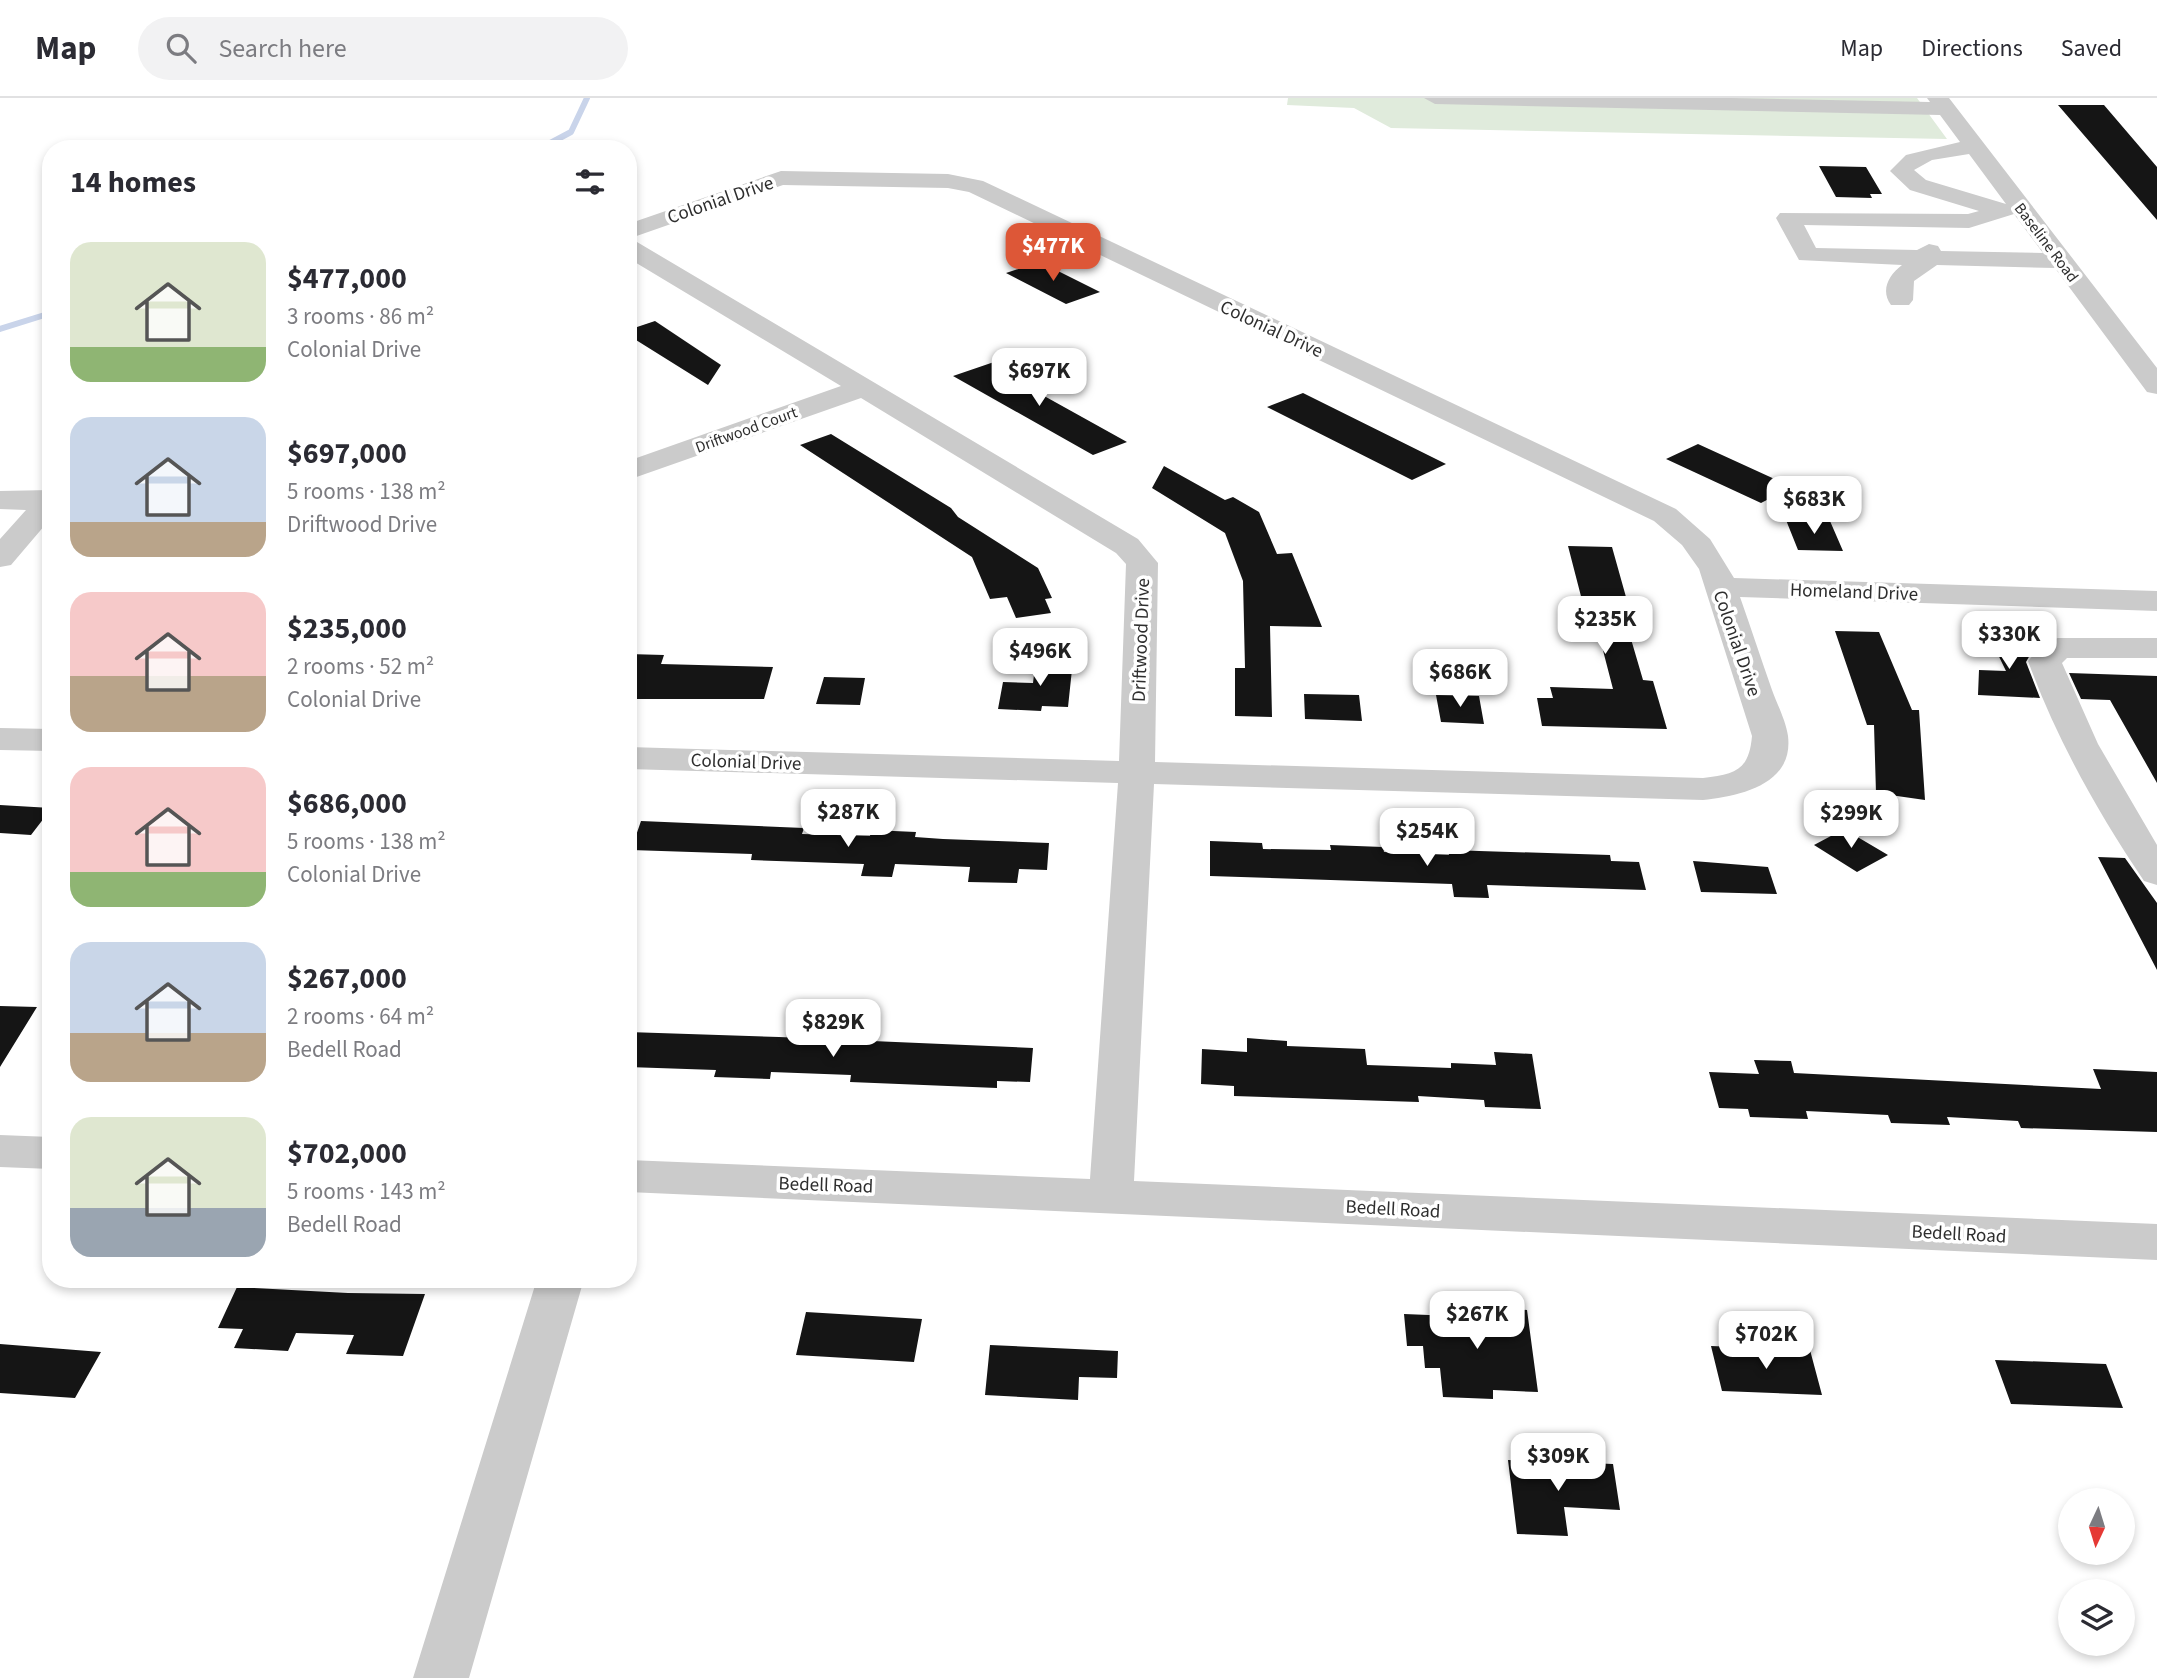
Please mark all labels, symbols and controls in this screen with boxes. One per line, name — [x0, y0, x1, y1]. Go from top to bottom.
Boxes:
search box — [138, 17, 628, 80]
text: Map — [35, 25, 96, 72]
icon: search — [162, 29, 200, 67]
text: Search here — [218, 30, 347, 67]
text: Map — [1840, 31, 1883, 66]
text: Directions — [1921, 31, 2023, 66]
text: Saved — [2061, 31, 2122, 66]
text: 14 homes — [70, 161, 196, 204]
icon: filters — [571, 163, 609, 201]
street label: Colonial Drive — [664, 170, 777, 231]
street label: Baseline Road — [2009, 198, 2083, 287]
pin: $477K — [1004, 223, 1102, 283]
text: $477K — [1022, 229, 1084, 262]
text: $477,000 — [287, 257, 407, 300]
icon: home — [126, 270, 210, 354]
street label: Colonial Drive — [1215, 294, 1327, 365]
text: 3 rooms · 86 m² — [287, 300, 434, 333]
text: Colonial Drive — [287, 333, 421, 366]
pin: $697K — [990, 348, 1088, 408]
text: $697K — [1008, 354, 1070, 387]
street label: Driftwood Court — [692, 401, 801, 459]
text: $697,000 — [287, 432, 407, 475]
icon: home — [126, 445, 210, 529]
text: 5 rooms · 138 m² — [287, 475, 446, 508]
pin: $683K — [1765, 476, 1863, 536]
text: $683K — [1783, 482, 1845, 515]
text: Driftwood Drive — [287, 508, 437, 541]
street label: Homeland Drive — [1789, 577, 1918, 608]
street label: Driftwood Drive — [1126, 578, 1157, 702]
street label: Colonial Drive — [1706, 587, 1767, 700]
pin: $235K — [1556, 596, 1654, 656]
text: $235K — [1574, 602, 1636, 635]
text: $235,000 — [287, 607, 407, 650]
pin: $330K — [1960, 612, 2058, 671]
text: $330K — [1978, 617, 2040, 650]
icon: home — [126, 620, 210, 704]
pin: $496K — [991, 628, 1089, 688]
text: $496K — [1009, 634, 1071, 667]
text: 2 rooms · 52 m² — [287, 650, 434, 683]
pin: $686K — [1411, 650, 1509, 709]
text: $686K — [1429, 655, 1491, 688]
text: Colonial Drive — [287, 683, 421, 716]
street label: Colonial Drive — [690, 747, 802, 778]
text: $686,000 — [287, 782, 407, 825]
pin: $287K — [799, 790, 897, 849]
pin: $299K — [1802, 790, 1900, 850]
icon: home — [126, 795, 210, 879]
text: $287K — [817, 795, 879, 828]
text: $299K — [1820, 796, 1882, 829]
pin: $254K — [1378, 808, 1476, 868]
text: $254K — [1396, 814, 1458, 847]
text: 5 rooms · 138 m² — [287, 825, 446, 858]
text: Colonial Drive — [287, 858, 421, 891]
text: $267,000 — [287, 957, 407, 1000]
icon: home — [126, 970, 210, 1054]
text: 2 rooms · 64 m² — [287, 1000, 434, 1033]
pin: $829K — [784, 1000, 882, 1059]
text: $829K — [802, 1005, 864, 1038]
text: Bedell Road — [287, 1033, 402, 1066]
text: $702,000 — [287, 1132, 407, 1175]
icon: home — [126, 1145, 210, 1229]
street label: Bedell Road — [778, 1170, 874, 1201]
text: 5 rooms · 143 m² — [287, 1175, 446, 1208]
street label: Bedell Road — [1345, 1194, 1441, 1225]
text: Bedell Road — [287, 1208, 402, 1241]
street label: Bedell Road — [1911, 1219, 2007, 1250]
pin: $267K — [1428, 1292, 1526, 1351]
text: $267K — [1446, 1297, 1508, 1330]
pin: $702K — [1717, 1312, 1815, 1371]
text: $702K — [1735, 1317, 1797, 1350]
pin: $309K — [1509, 1434, 1607, 1493]
text: $309K — [1527, 1439, 1589, 1472]
north arrow — [2058, 1488, 2135, 1564]
map controls — [2058, 1488, 2135, 1656]
button: layers — [2058, 1579, 2135, 1656]

